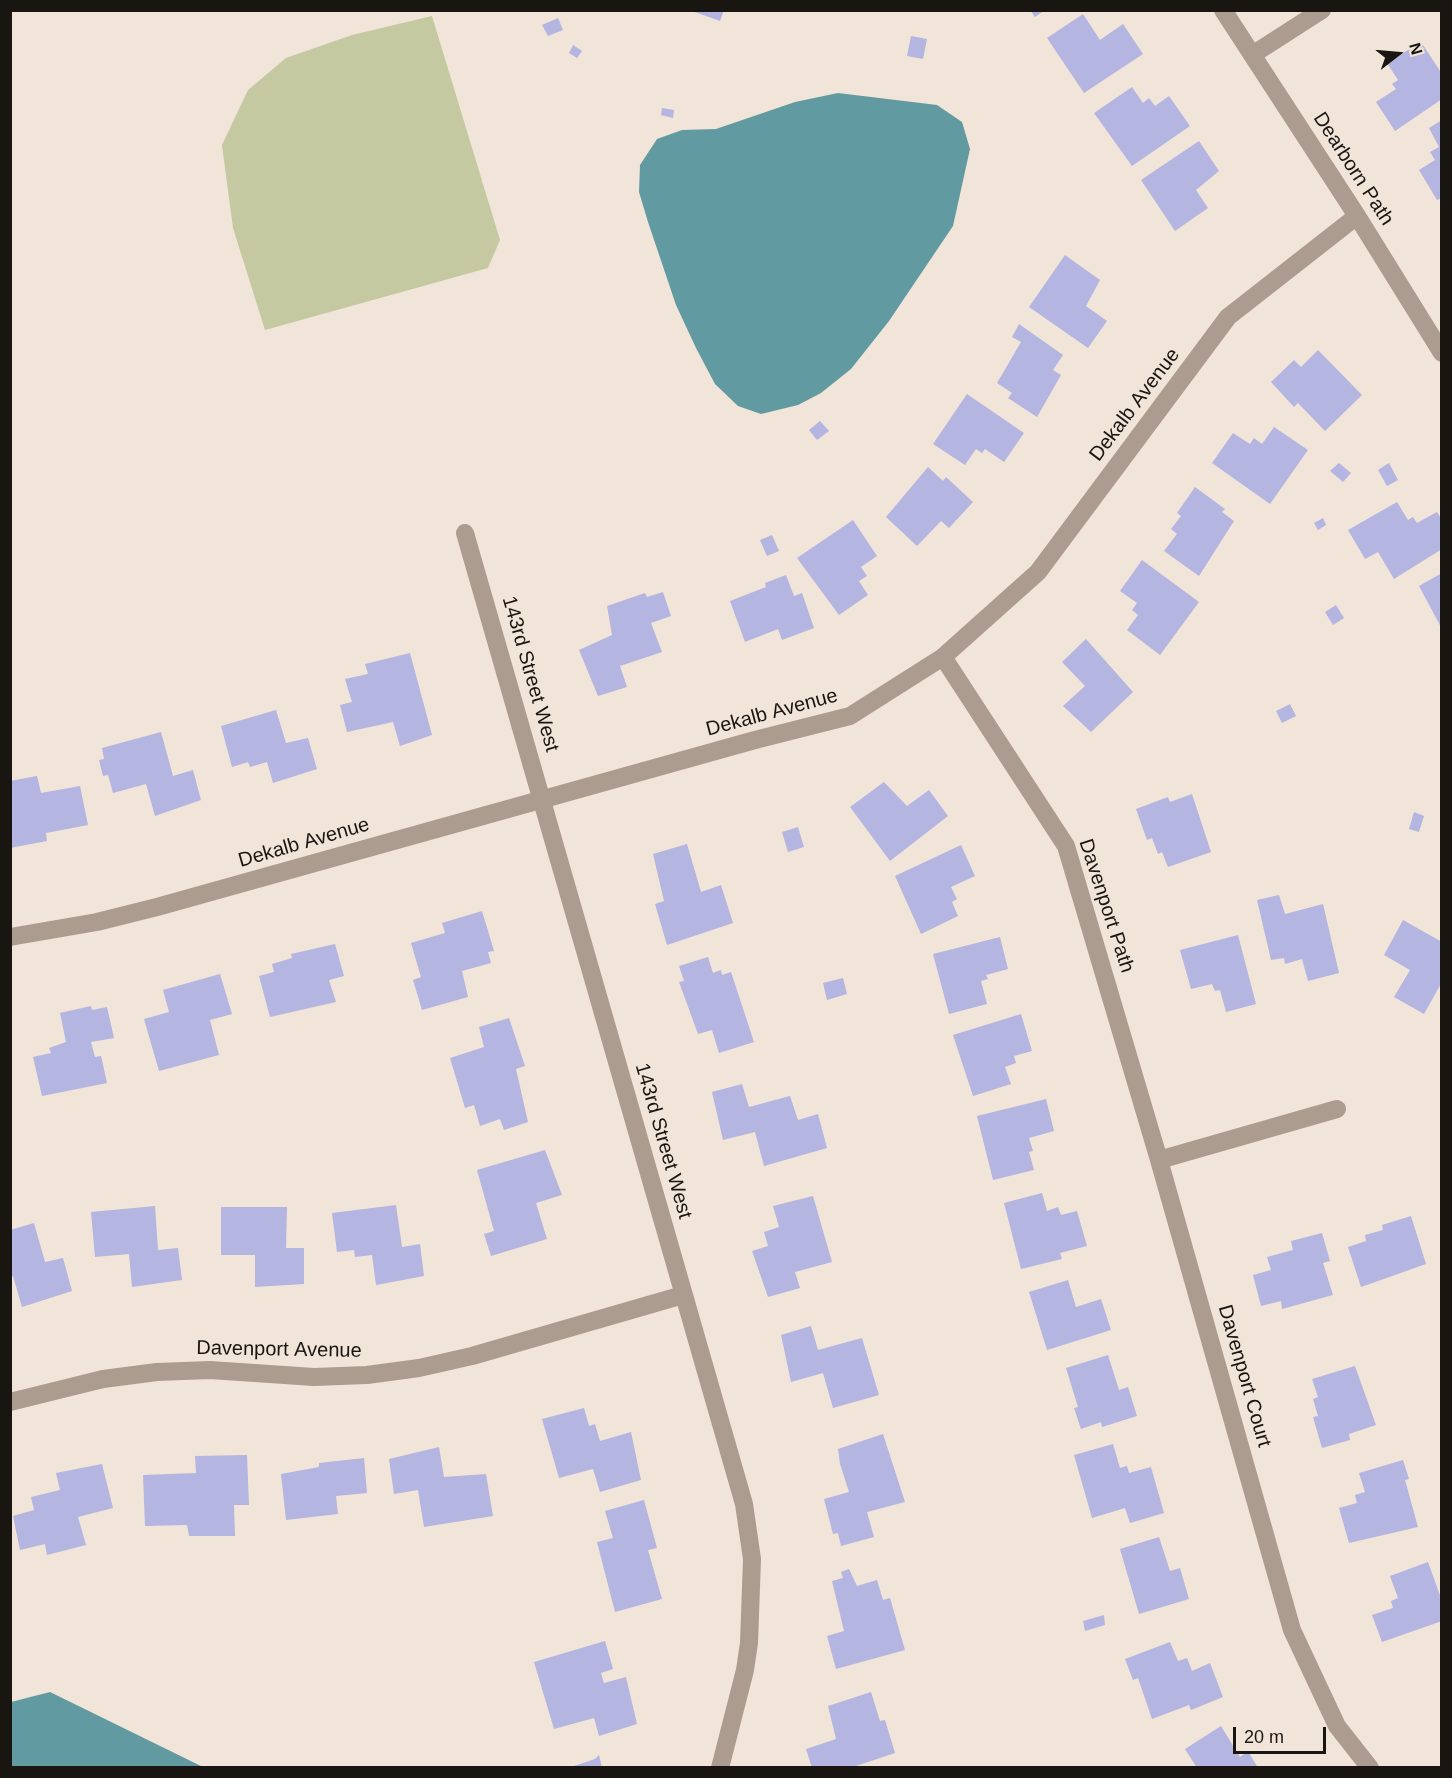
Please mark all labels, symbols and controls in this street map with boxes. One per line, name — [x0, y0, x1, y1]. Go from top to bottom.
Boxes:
north arrow — [1368, 24, 1428, 84]
text: N — [1406, 41, 1426, 57]
street label: Dearborn Path — [1308, 108, 1398, 230]
street label: Dekalb Avenue — [1085, 344, 1185, 466]
street label: 143rd Street West — [496, 593, 564, 755]
street label: Dekalb Avenue — [704, 684, 840, 742]
street label: Dekalb Avenue — [236, 813, 372, 873]
street label: Davenport Path — [1073, 836, 1139, 976]
street label: 143rd Street West — [629, 1060, 697, 1222]
street label: Davenport Court — [1212, 1302, 1276, 1450]
street label: Davenport Avenue — [196, 1337, 362, 1363]
scale bar — [1236, 1715, 1329, 1753]
text: 20 m — [1244, 1727, 1284, 1747]

